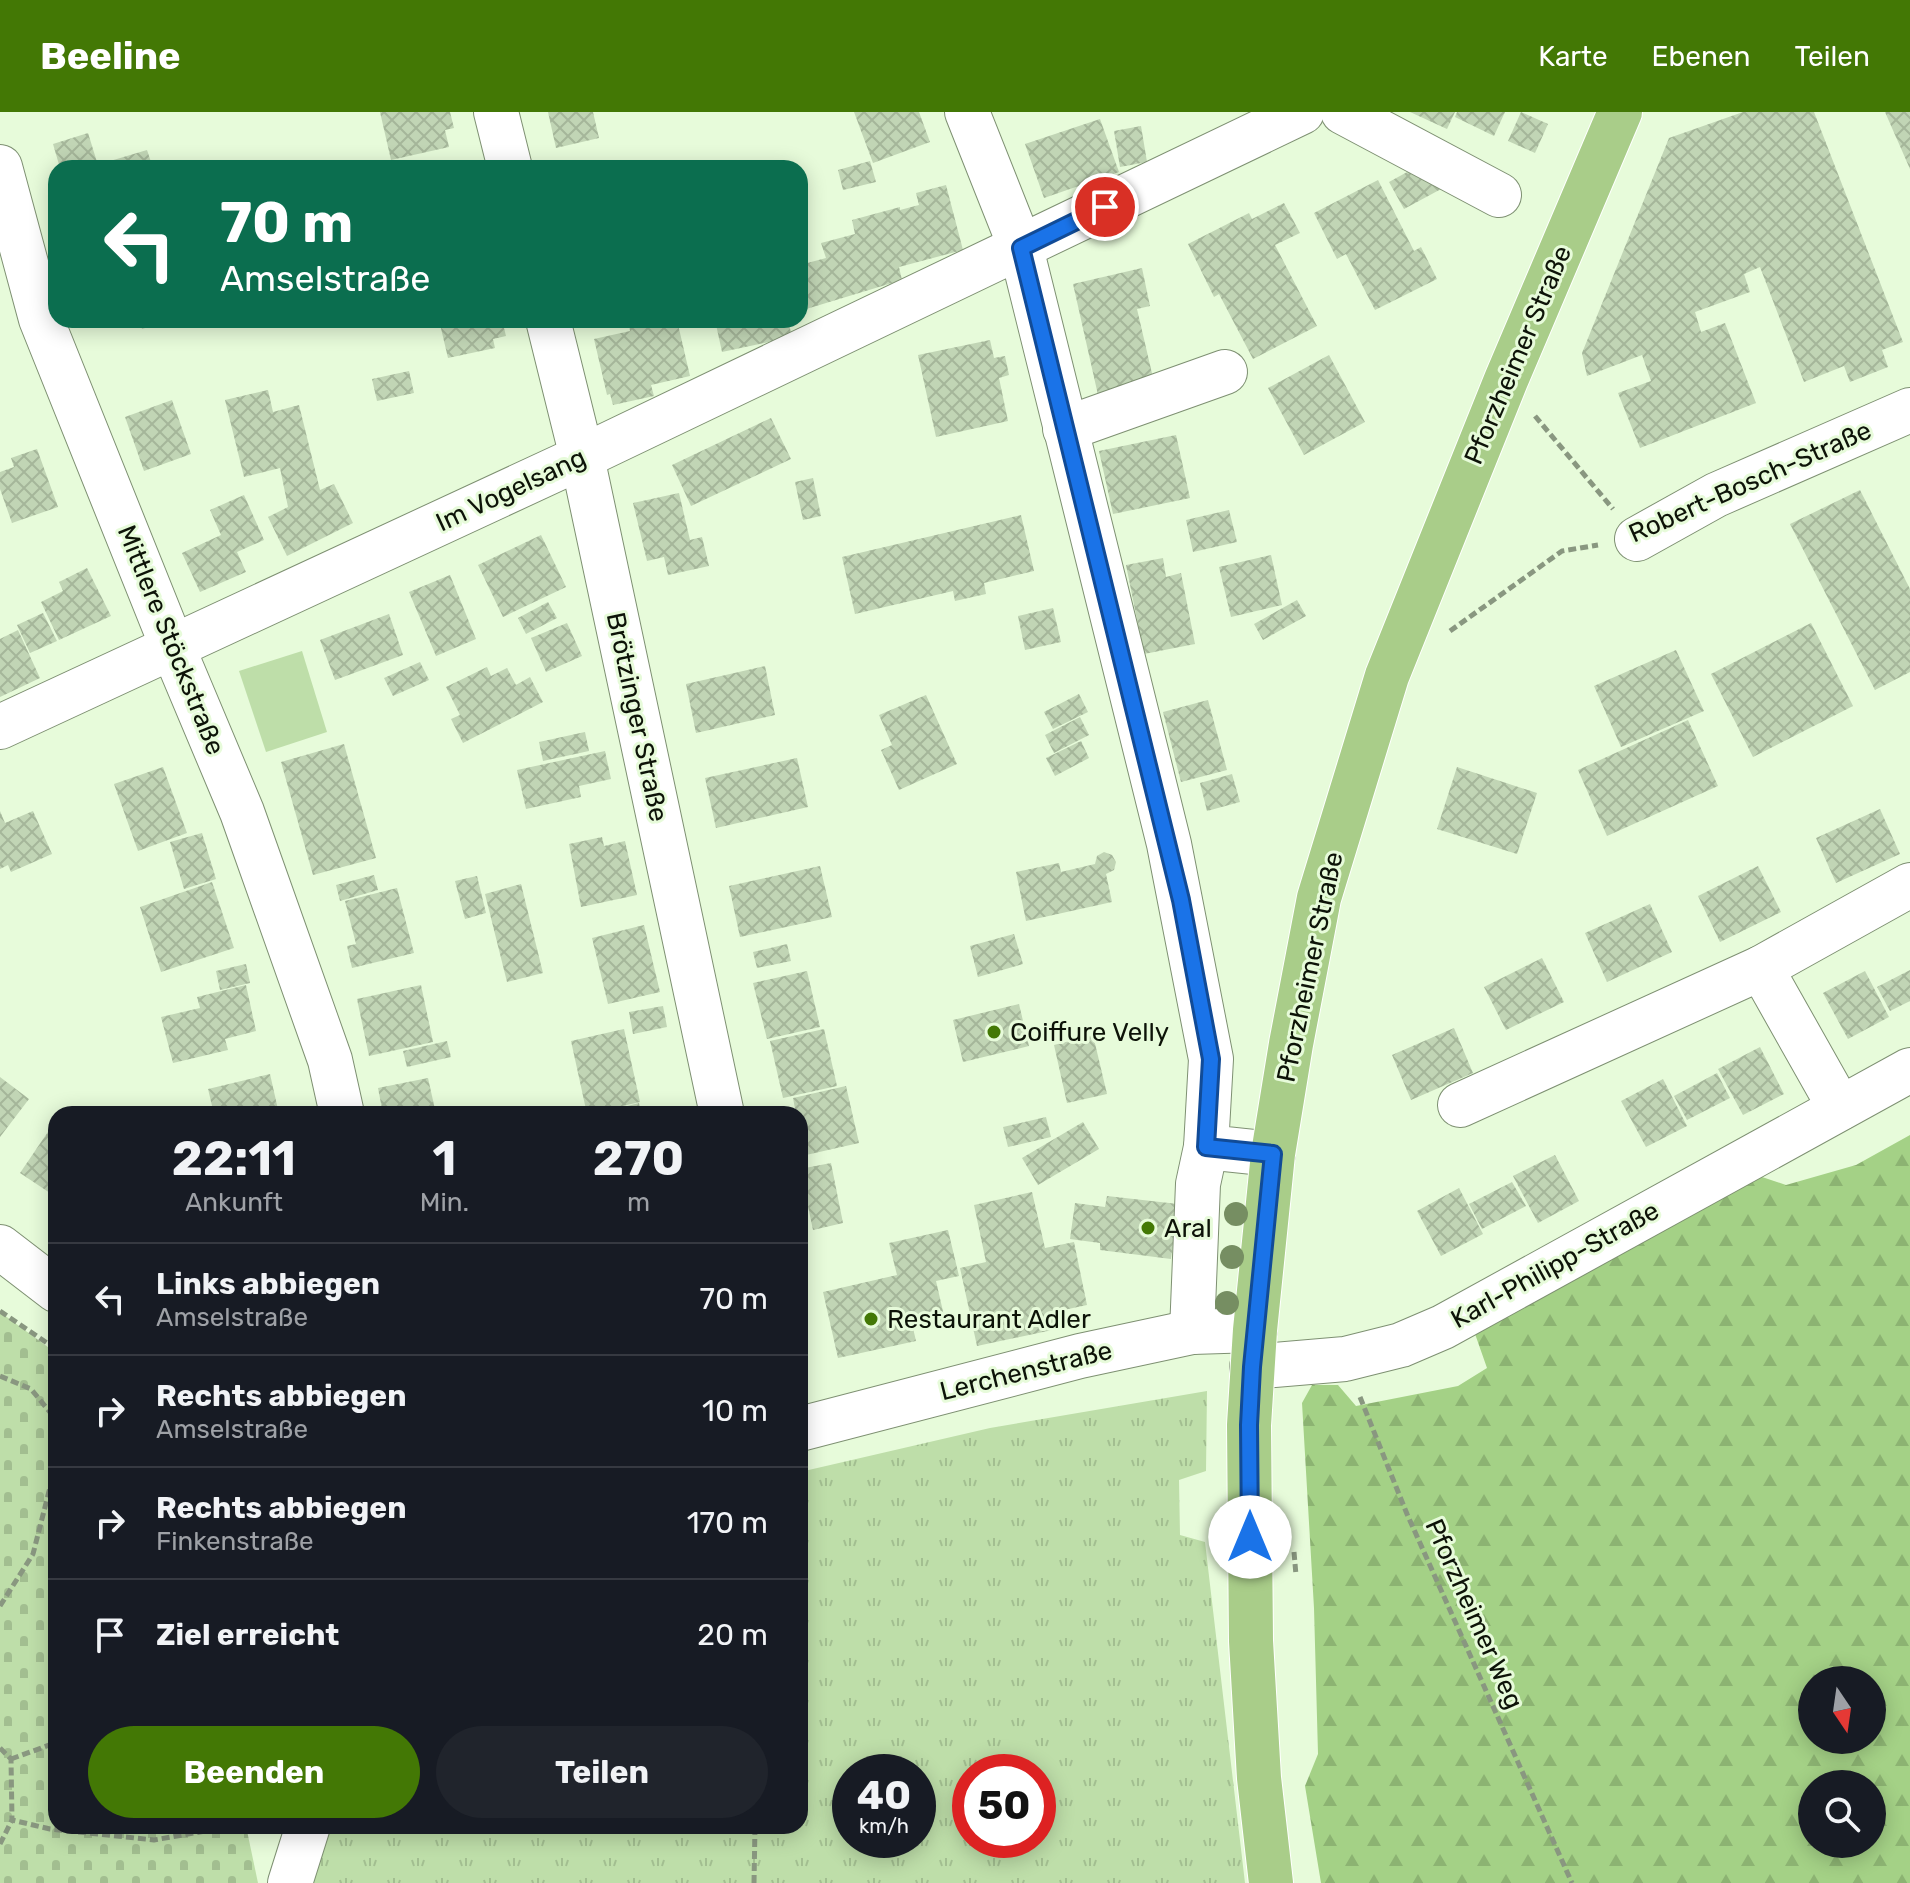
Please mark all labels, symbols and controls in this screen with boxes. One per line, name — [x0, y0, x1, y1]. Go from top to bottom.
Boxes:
text: Beeline — [40, 33, 181, 79]
text: Karte — [1538, 40, 1608, 73]
text: Ebenen — [1652, 40, 1751, 73]
text: Teilen — [1795, 40, 1870, 73]
pin — [1071, 173, 1139, 241]
icon: arrive — [1083, 185, 1127, 229]
text: 70 m — [220, 190, 353, 256]
icon: left — [88, 192, 192, 296]
street label: Pforzheimer Straße — [1458, 241, 1578, 469]
text: Amselstraße — [220, 257, 430, 300]
street label: Robert-Bosch-Straße — [1624, 415, 1876, 549]
street label: Im Vogelsang — [431, 442, 591, 538]
street label: Mittlere Stöckstraße — [111, 521, 231, 759]
street label: Brötzinger Straße — [600, 609, 674, 825]
street label: Pforzheimer Straße — [1270, 849, 1350, 1085]
place label: Coiffure Velly — [1010, 1017, 1169, 1048]
marker: Coiffure Velly — [985, 1023, 1003, 1041]
text: 22:11 — [172, 1130, 296, 1187]
text: 1 — [432, 1130, 456, 1187]
text: 270 — [593, 1130, 684, 1187]
text: Ankunft — [185, 1187, 283, 1218]
text: Min. — [420, 1187, 469, 1218]
text: m — [627, 1187, 650, 1218]
street label: Karl-Philipp-Straße — [1446, 1195, 1664, 1335]
place label: Aral — [1164, 1213, 1212, 1244]
marker: Aral — [1139, 1219, 1157, 1237]
text: Links abbiegen — [156, 1266, 380, 1302]
icon: left — [88, 1277, 132, 1321]
text: 70 m — [700, 1281, 768, 1317]
text: Amselstraße — [156, 1302, 308, 1333]
place label: Restaurant Adler — [887, 1304, 1091, 1335]
marker: Restaurant Adler — [862, 1310, 880, 1328]
street label: Lerchenstraße — [937, 1335, 1115, 1407]
text: Rechts abbiegen — [156, 1378, 406, 1414]
icon: right — [88, 1389, 132, 1433]
text: 10 m — [702, 1393, 768, 1429]
text: Amselstraße — [156, 1414, 308, 1445]
text: Rechts abbiegen — [156, 1490, 406, 1526]
position arrow — [1208, 1495, 1292, 1579]
icon: right — [88, 1501, 132, 1545]
text: 170 m — [687, 1505, 768, 1541]
street label: Pforzheimer Weg — [1418, 1514, 1530, 1714]
text: Finkenstraße — [156, 1526, 314, 1557]
icon: arrive — [88, 1613, 132, 1657]
text: Ziel erreicht — [156, 1617, 339, 1653]
text: 20 m — [697, 1617, 768, 1653]
north arrow — [1798, 1666, 1886, 1754]
map controls — [1798, 1666, 1886, 1858]
button: Beenden — [88, 1726, 420, 1818]
button: Teilen — [436, 1726, 768, 1818]
speed limit sign: 50 — [952, 1754, 1056, 1858]
button: search — [1798, 1770, 1886, 1858]
text: 40 — [857, 1772, 911, 1819]
text: km/h — [859, 1814, 909, 1838]

